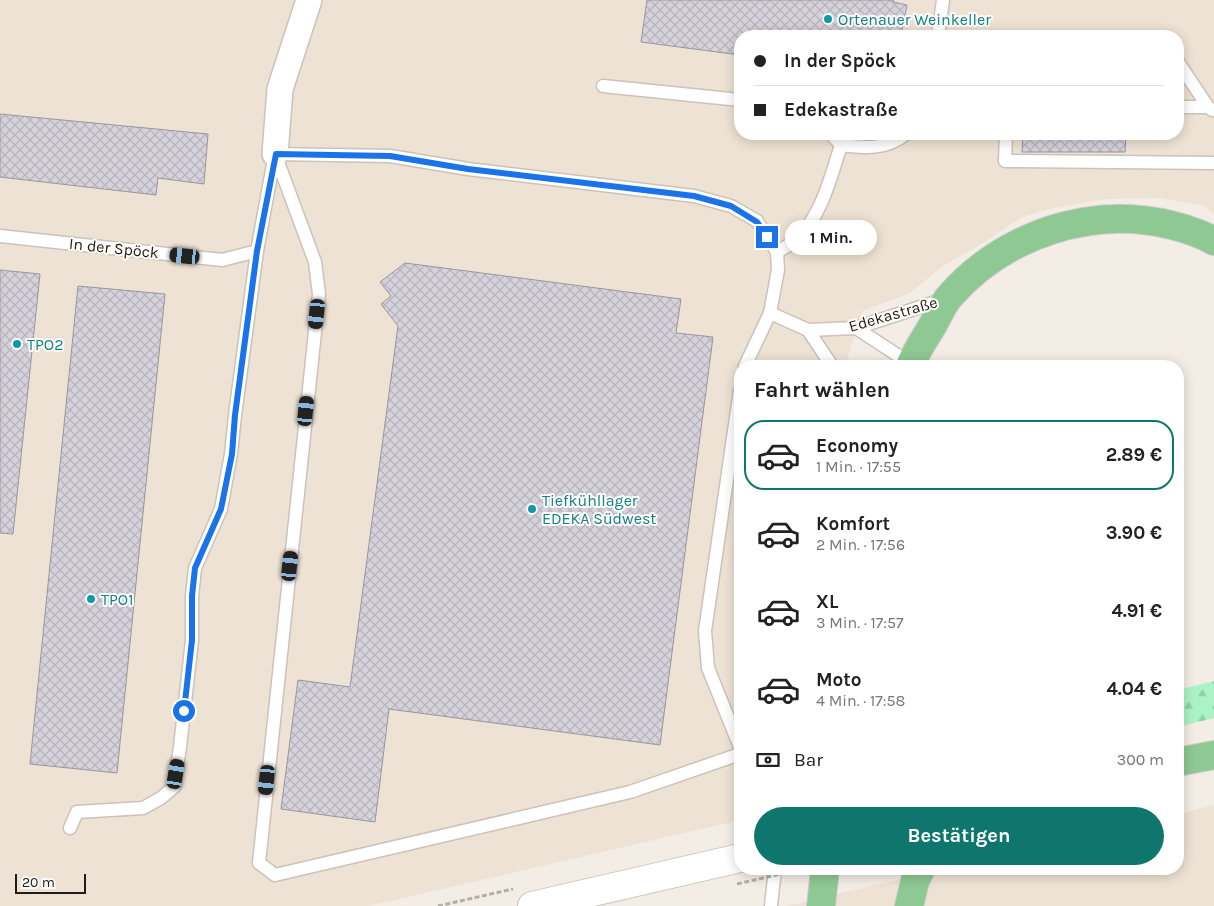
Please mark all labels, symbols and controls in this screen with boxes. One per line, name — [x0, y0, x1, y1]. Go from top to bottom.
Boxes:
place label: Ortenauer Weinkeller — [838, 10, 991, 29]
marker: Ortenauer Weinkeller — [822, 13, 834, 25]
text: In der Spöck — [784, 50, 896, 72]
text: Edekastraße — [784, 99, 898, 121]
callout: 1 Min. — [784, 220, 877, 254]
route end — [756, 226, 778, 248]
text: 1 Min. — [810, 228, 852, 247]
street label: In der Spöck — [68, 234, 160, 262]
car — [169, 247, 200, 265]
street label: Edekastraße — [846, 292, 940, 336]
car — [307, 298, 326, 330]
place label: TPO2 — [27, 335, 63, 354]
marker: TPO2 — [11, 338, 23, 350]
text: Fahrt wählen — [754, 377, 890, 403]
car — [296, 395, 315, 427]
icon: car — [756, 433, 801, 478]
text: Economy — [816, 435, 898, 457]
text: 2.89 € — [1106, 444, 1162, 466]
text: 1 Min. · 17:55 — [816, 457, 901, 476]
place label: Tiefkühllager EDEKA Südwest — [542, 491, 656, 528]
marker: Tiefkühllager EDEKA Südwest — [526, 503, 538, 515]
icon: car — [756, 511, 801, 556]
text: Komfort — [816, 513, 890, 535]
text: 3.90 € — [1106, 522, 1162, 544]
text: 2 Min. · 17:56 — [816, 535, 905, 554]
car — [280, 550, 299, 582]
icon: car — [756, 589, 801, 634]
place label: TPO1 — [101, 590, 133, 609]
text: XL — [816, 591, 838, 613]
marker: TPO1 — [85, 593, 97, 605]
text: 4.91 € — [1111, 600, 1162, 622]
text: 3 Min. · 17:57 — [816, 613, 904, 632]
icon: car — [756, 667, 801, 712]
text: Moto — [816, 669, 862, 691]
text: 4.04 € — [1106, 678, 1162, 700]
text: 4 Min. · 17:58 — [816, 691, 905, 710]
route start — [173, 700, 195, 722]
icon: cash — [754, 746, 782, 774]
text: Bar — [794, 749, 823, 771]
text: 300 m — [1117, 750, 1164, 769]
car — [166, 758, 185, 790]
car — [257, 764, 276, 796]
button: Bestätigen — [754, 807, 1164, 865]
scale bar — [15, 871, 86, 894]
text: 20 m — [22, 874, 55, 891]

